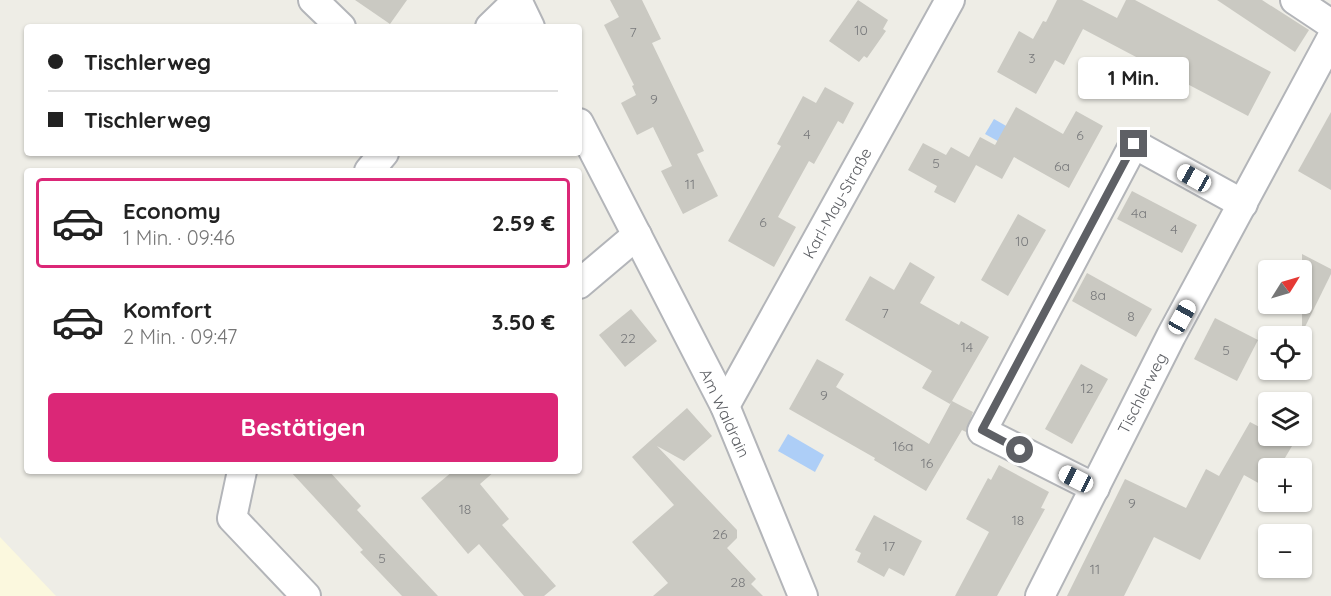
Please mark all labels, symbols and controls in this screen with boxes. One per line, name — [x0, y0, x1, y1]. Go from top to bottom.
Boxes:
house number: 10 — [854, 21, 868, 39]
house number: 7 — [629, 23, 637, 41]
text: Tischlerweg — [84, 48, 211, 76]
house number: 3 — [1028, 49, 1036, 67]
callout: 1 Min. — [1078, 57, 1190, 99]
text: 1 Min. — [1108, 65, 1159, 90]
house number: 9 — [650, 90, 658, 108]
text: Tischlerweg — [84, 106, 211, 134]
house number: 4 — [803, 125, 811, 143]
house number: 6 — [1076, 126, 1084, 144]
route end — [1120, 130, 1147, 157]
street label: Karl-May-Straße — [798, 144, 876, 262]
house number: 5 — [932, 154, 940, 172]
house number: 6a — [1054, 157, 1070, 175]
car — [1174, 161, 1214, 195]
house number: 11 — [685, 175, 695, 193]
icon: car — [51, 196, 105, 250]
text: Economy — [123, 197, 221, 225]
house number: 4a — [1131, 204, 1147, 222]
text: 2.59 € — [492, 209, 555, 237]
house number: 6 — [759, 213, 767, 231]
house number: 4 — [1170, 220, 1178, 238]
text: 1 Min. · 09:46 — [123, 225, 235, 250]
house number: 10 — [1015, 232, 1029, 250]
north arrow — [1258, 260, 1312, 314]
map controls — [1258, 260, 1312, 578]
house number: 8a — [1090, 286, 1106, 304]
icon: car — [51, 295, 105, 349]
text: Komfort — [123, 296, 212, 324]
car — [1165, 297, 1199, 337]
house number: 7 — [881, 304, 889, 322]
house number: 8 — [1127, 307, 1135, 325]
text: 3.50 € — [492, 308, 555, 336]
text: 2 Min. · 09:47 — [123, 324, 237, 349]
button: locate — [1258, 326, 1312, 380]
house number: 22 — [620, 329, 636, 347]
house number: 14 — [961, 338, 973, 356]
house number: 5 — [1222, 341, 1230, 359]
street label: Tischlerweg — [1113, 349, 1171, 437]
street label: Am Waldrain — [696, 365, 754, 461]
house number: 12 — [1081, 379, 1094, 397]
house number: 9 — [820, 386, 828, 404]
button: layers — [1258, 392, 1312, 446]
button: Bestätigen — [48, 393, 558, 462]
route start — [1006, 436, 1033, 463]
house number: 16a — [892, 437, 914, 455]
house number: 16 — [921, 454, 934, 472]
button: + — [1258, 458, 1312, 512]
car — [1056, 463, 1096, 495]
house number: 9 — [1128, 494, 1136, 512]
house number: 18 — [459, 500, 471, 518]
house number: 18 — [1012, 511, 1024, 529]
button: − — [1258, 524, 1312, 578]
house number: 26 — [712, 525, 728, 543]
house number: 17 — [883, 537, 895, 555]
house number: 5 — [378, 549, 386, 567]
house number: 11 — [1090, 560, 1100, 578]
house number: 28 — [730, 573, 746, 591]

